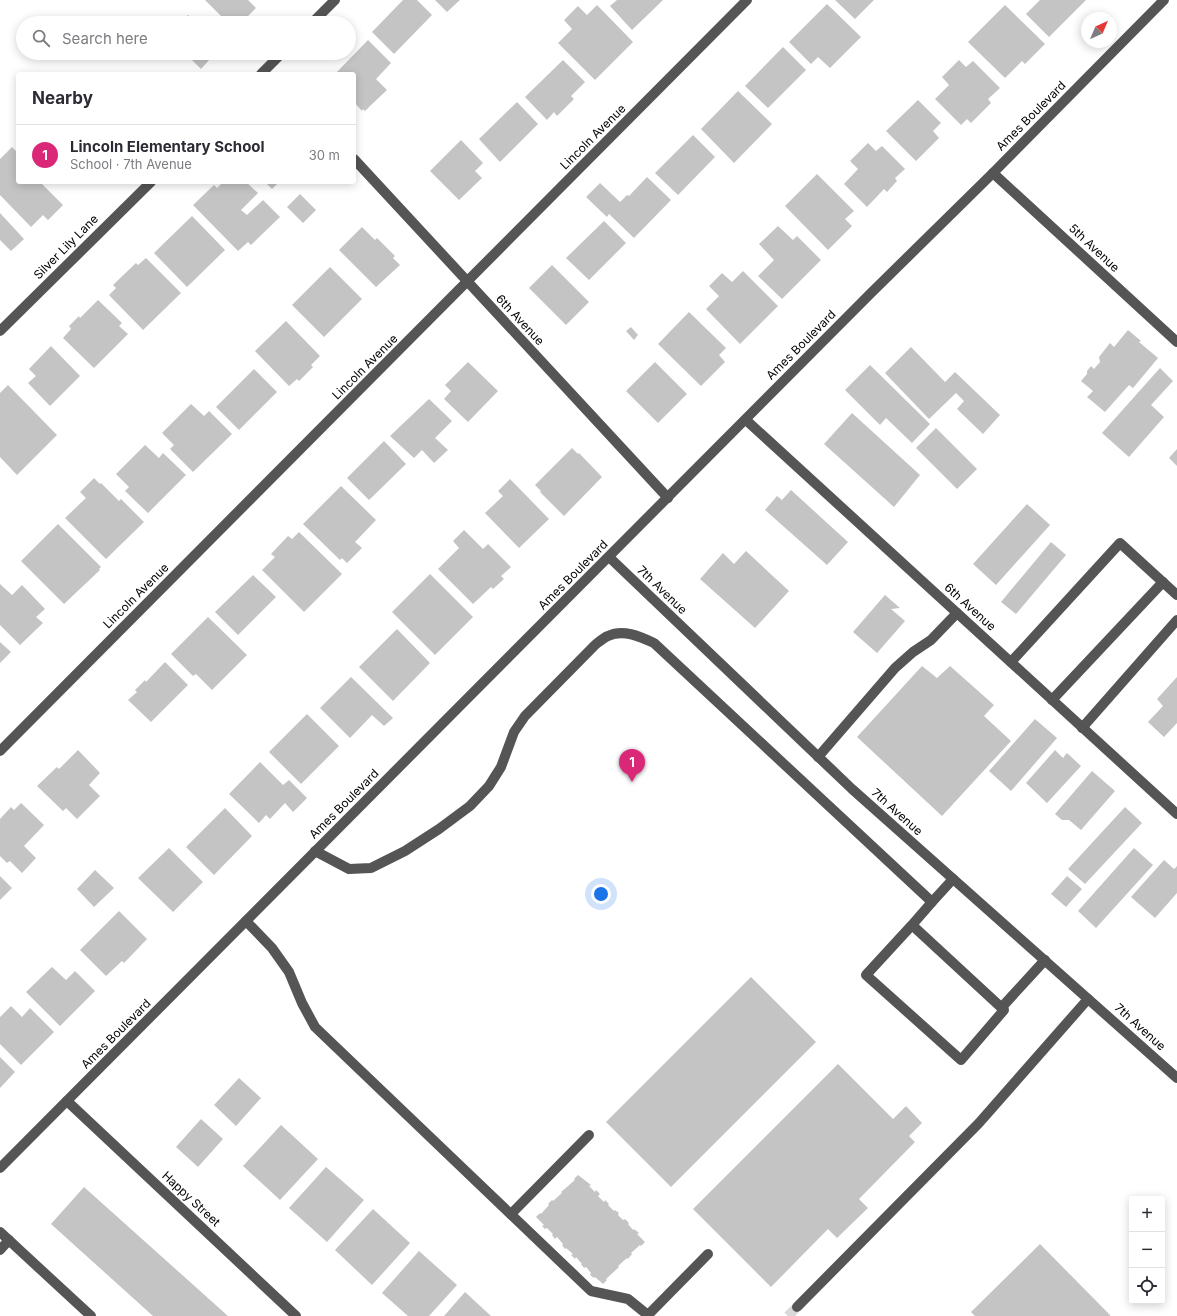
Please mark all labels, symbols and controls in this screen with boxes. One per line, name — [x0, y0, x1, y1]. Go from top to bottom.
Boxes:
north arrow — [1081, 12, 1117, 48]
search box — [16, 16, 356, 60]
icon: search — [30, 27, 52, 49]
text: Search here — [62, 29, 148, 48]
street label: Ames Boulevard — [993, 78, 1069, 154]
text: Nearby — [32, 88, 93, 108]
street label: Lincoln Avenue — [557, 101, 628, 172]
text: Lincoln Elementary School — [70, 137, 265, 156]
text: 1 — [42, 147, 48, 163]
text: 30 m — [309, 147, 340, 163]
text: School · 7th Avenue — [70, 156, 192, 172]
street label: Silver Lily Lane — [30, 211, 101, 282]
street label: 5th Avenue — [1066, 220, 1123, 275]
street label: 6th Avenue — [493, 291, 548, 348]
street label: Ames Boulevard — [763, 307, 839, 383]
street label: Lincoln Avenue — [329, 331, 400, 402]
street label: Ames Boulevard — [535, 537, 611, 613]
street label: Lincoln Avenue — [100, 560, 171, 631]
street label: 7th Avenue — [634, 562, 690, 617]
street label: 6th Avenue — [942, 580, 999, 634]
pin: 1 — [619, 749, 645, 782]
street label: Ames Boulevard — [306, 766, 382, 842]
street label: 7th Avenue — [869, 785, 926, 838]
your location — [591, 884, 611, 904]
street label: Ames Boulevard — [78, 996, 154, 1072]
street label: 7th Avenue — [1112, 1000, 1169, 1053]
street label: Happy Street — [159, 1168, 224, 1229]
map controls — [1129, 1196, 1165, 1304]
button: + — [1129, 1196, 1165, 1232]
button: − — [1129, 1232, 1165, 1268]
button: locate — [1129, 1268, 1165, 1304]

